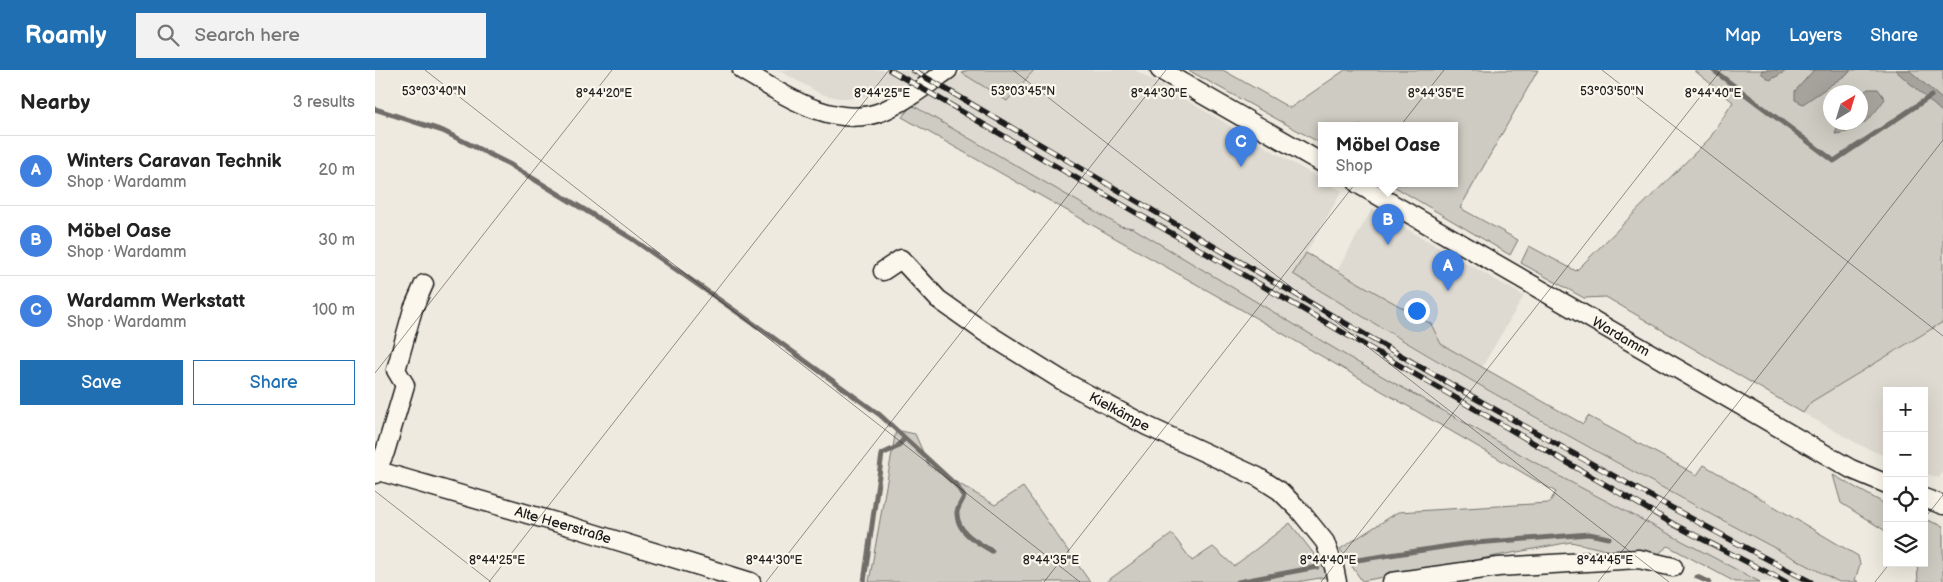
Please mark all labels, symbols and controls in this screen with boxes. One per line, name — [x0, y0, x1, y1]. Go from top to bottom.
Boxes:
search box — [136, 13, 486, 58]
text: Roamly — [25, 21, 106, 50]
icon: search — [154, 21, 182, 49]
text: Search here — [194, 24, 300, 47]
text: Map — [1725, 25, 1761, 46]
text: Layers — [1789, 25, 1842, 46]
text: Share — [1870, 25, 1918, 46]
text: 53°03'40"N — [402, 84, 466, 99]
text: 53°03'45"N — [991, 84, 1055, 99]
text: 53°03'50"N — [1580, 84, 1644, 99]
north arrow — [1823, 85, 1868, 130]
text: 8°44'20"E — [576, 86, 632, 101]
text: 8°44'25"E — [854, 86, 910, 101]
text: 8°44'30"E — [1131, 86, 1187, 101]
text: 8°44'35"E — [1408, 86, 1464, 101]
text: 8°44'40"E — [1685, 86, 1741, 101]
text: Nearby — [20, 90, 90, 115]
text: 3 results — [293, 93, 355, 112]
popup — [1318, 122, 1458, 187]
pin: C — [1225, 126, 1257, 167]
text: Möbel Oase — [1336, 134, 1440, 157]
text: Winters Caravan Technik — [67, 150, 282, 173]
text: Shop — [1336, 157, 1373, 176]
text: A — [31, 161, 41, 180]
text: 20 m — [319, 161, 355, 180]
text: Shop · Wardamm — [67, 173, 187, 192]
pin: B — [1372, 204, 1404, 245]
text: Möbel Oase — [67, 220, 171, 243]
text: B — [30, 231, 42, 250]
text: 30 m — [318, 231, 355, 250]
text: Shop · Wardamm — [67, 243, 187, 262]
pin: A — [1432, 250, 1464, 291]
text: Wardamm Werkstatt — [67, 290, 245, 313]
your location — [1404, 298, 1430, 324]
text: C — [30, 301, 42, 320]
text: 100 m — [312, 301, 355, 320]
text: Shop · Wardamm — [67, 313, 187, 332]
street label: Wardamm — [1589, 313, 1653, 360]
button: Save — [20, 360, 183, 405]
button: Share — [193, 360, 355, 405]
map controls — [1883, 387, 1928, 567]
button: + — [1883, 387, 1928, 432]
street label: Kielkämpe — [1086, 388, 1153, 435]
button: − — [1883, 432, 1928, 477]
button: locate — [1883, 477, 1928, 522]
street label: Alte Heerstraße — [513, 502, 614, 547]
button: layers — [1883, 522, 1928, 567]
text: 8°44'25"E — [469, 553, 525, 568]
text: 8°44'30"E — [746, 553, 802, 568]
text: 8°44'35"E — [1023, 553, 1079, 568]
text: 8°44'40"E — [1300, 553, 1356, 568]
text: 8°44'45"E — [1577, 553, 1633, 568]

